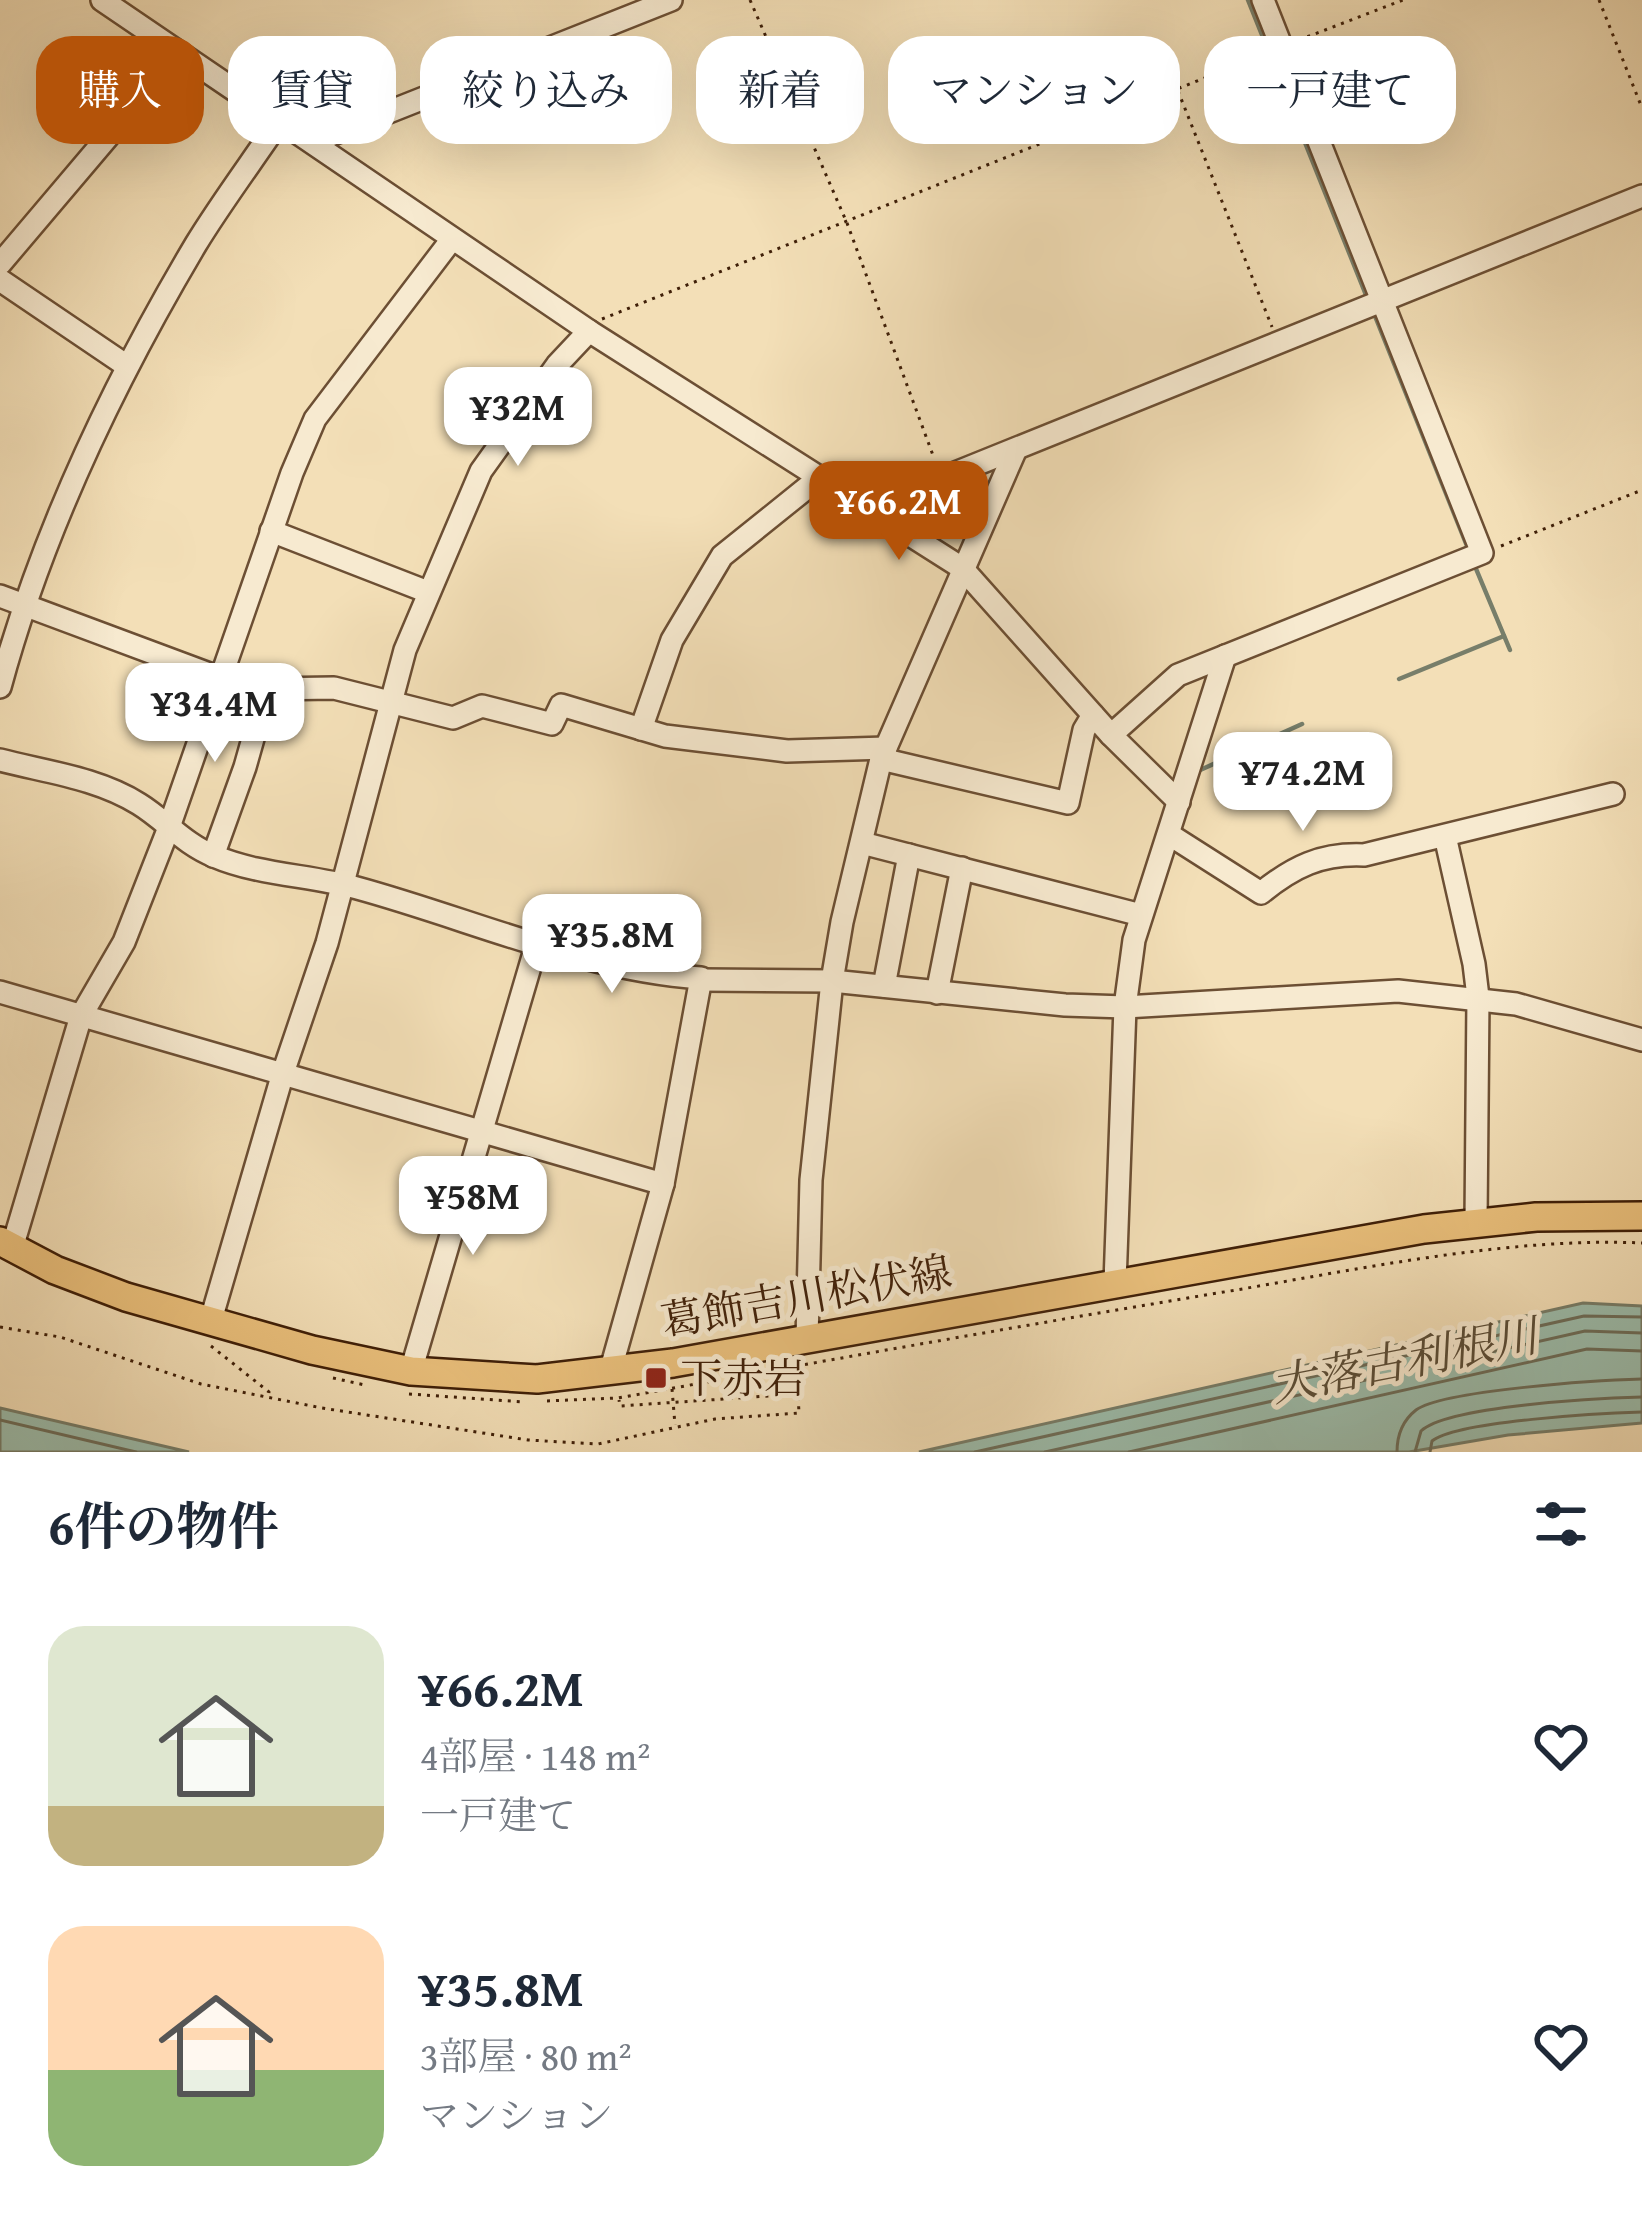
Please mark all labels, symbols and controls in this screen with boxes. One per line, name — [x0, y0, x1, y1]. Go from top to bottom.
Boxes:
chip: 購入 — [36, 36, 204, 144]
chip: 賃貸 — [228, 36, 396, 144]
chip: 絞り込み — [420, 36, 672, 144]
chip: 新着 — [696, 36, 864, 144]
chip: マンション — [888, 36, 1180, 144]
chip: 一戸建て — [1204, 36, 1456, 144]
pin: ¥32M — [447, 367, 589, 469]
text: ¥32M — [471, 377, 565, 434]
pin: ¥66.2M — [801, 461, 997, 563]
text: ¥66.2M — [836, 471, 962, 528]
pin: ¥34.4M — [117, 663, 313, 765]
text: ¥34.4M — [152, 673, 278, 730]
pin: ¥74.2M — [1205, 732, 1401, 834]
text: ¥74.2M — [1240, 742, 1366, 799]
pin: ¥35.8M — [514, 894, 710, 996]
text: ¥35.8M — [549, 904, 675, 961]
pin: ¥58M — [402, 1156, 544, 1258]
text: ¥58M — [426, 1166, 520, 1223]
street label: 葛飾吉川松伏線 — [656, 1240, 956, 1351]
water label: 大落古利根川 — [1265, 1301, 1548, 1417]
place label: 下赤岩 — [680, 1347, 806, 1408]
marker: 下赤岩 — [643, 1365, 669, 1391]
text: 6件の物件 — [48, 1488, 278, 1563]
icon: filters — [1528, 1491, 1594, 1557]
text: ¥66.2M — [420, 1650, 584, 1725]
icon: home — [144, 1674, 288, 1818]
icon: heart — [1528, 1713, 1594, 1779]
text: 4部屋 · 148 m² — [420, 1727, 650, 1784]
text: 一戸建て — [420, 1786, 576, 1843]
text: ¥35.8M — [420, 1950, 584, 2025]
icon: home — [144, 1974, 288, 2118]
icon: heart — [1528, 2013, 1594, 2079]
text: 3部屋 · 80 m² — [420, 2027, 632, 2084]
text: マンション — [420, 2086, 613, 2143]

